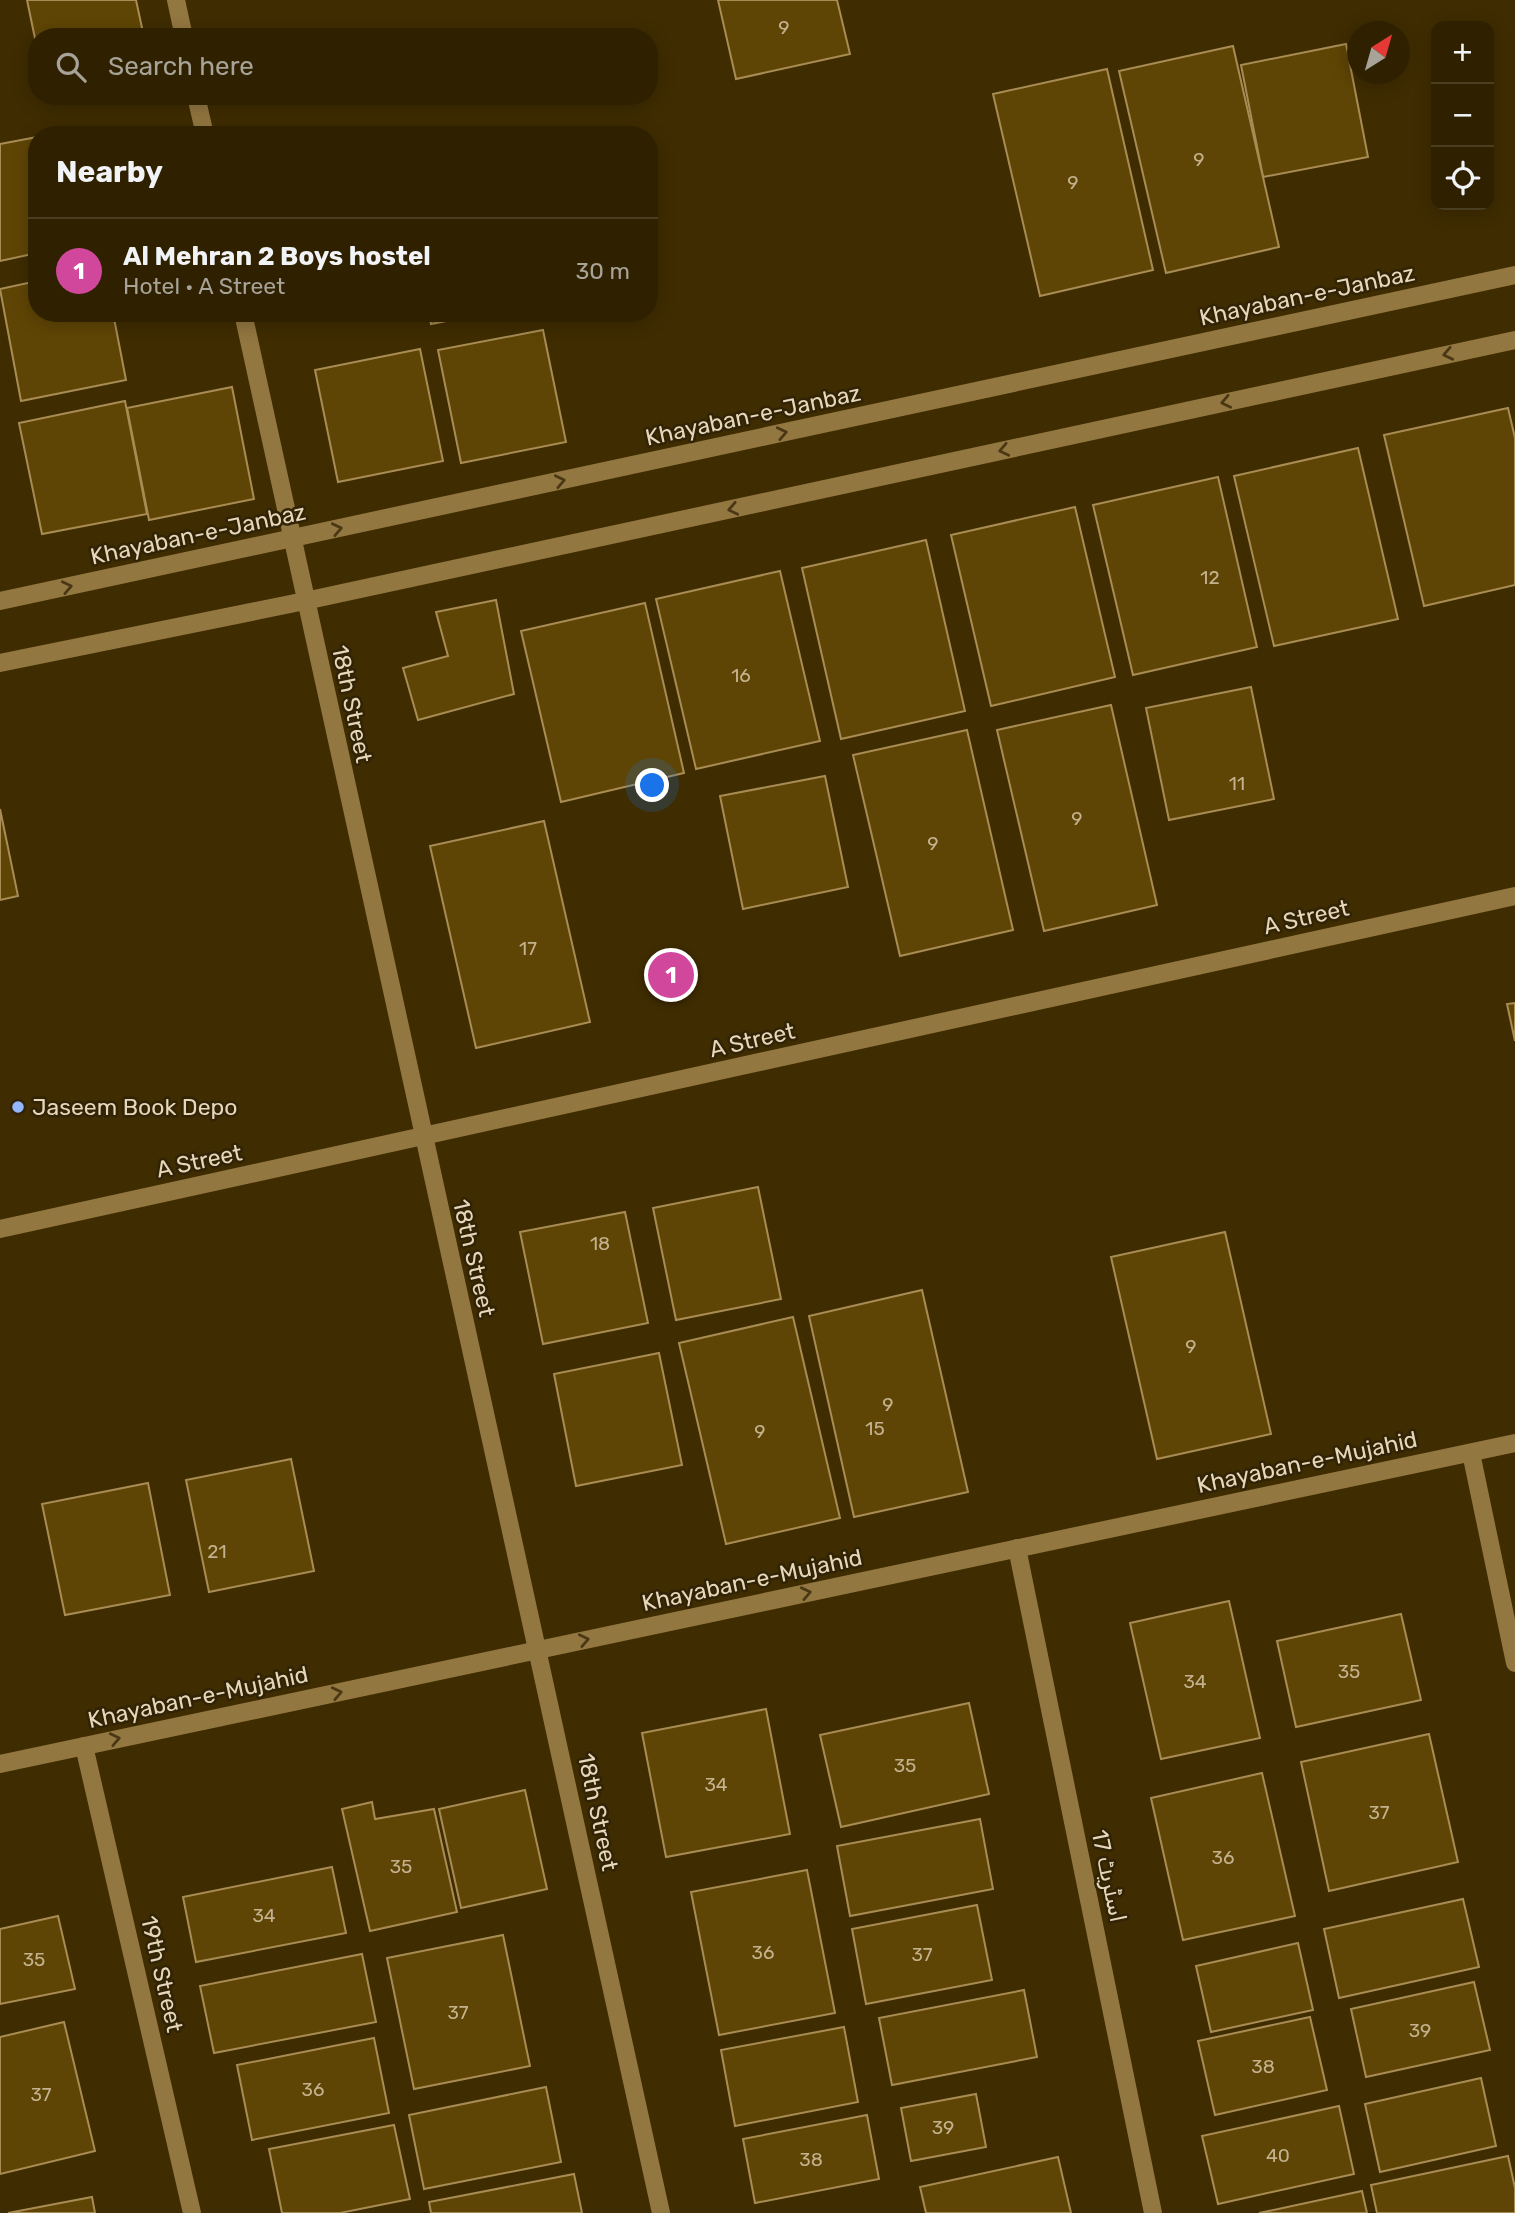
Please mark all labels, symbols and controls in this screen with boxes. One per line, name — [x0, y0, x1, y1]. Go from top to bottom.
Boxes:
house number: 9 — [778, 16, 790, 39]
north arrow — [1347, 21, 1410, 84]
map controls — [1431, 21, 1494, 210]
button: + — [1431, 21, 1494, 84]
search box — [28, 28, 658, 105]
icon: search — [52, 48, 90, 86]
text: Search here — [108, 51, 254, 82]
button: − — [1431, 84, 1494, 147]
button: locate — [1431, 147, 1494, 210]
house number: 9 — [1193, 148, 1205, 171]
text: Nearby — [56, 154, 163, 190]
house number: 9 — [1067, 171, 1079, 194]
text: Al Mehran 2 Boys hostel — [123, 241, 431, 272]
text: 1 — [73, 257, 85, 285]
text: 30 m — [575, 257, 630, 285]
street label: Khayaban-e-Janbaz — [1197, 258, 1417, 332]
text: Hotel · A Street — [123, 272, 285, 300]
one-way arrow — [1442, 346, 1454, 360]
street label: Khayaban-e-Janbaz — [643, 378, 863, 452]
one-way arrow — [1220, 394, 1232, 408]
one-way arrow — [776, 427, 788, 442]
one-way arrow — [998, 442, 1010, 457]
one-way arrow — [554, 475, 566, 490]
street label: Khayaban-e-Janbaz — [88, 497, 308, 571]
one-way arrow — [727, 500, 739, 515]
one-way arrow — [331, 523, 343, 538]
house number: 12 — [1200, 566, 1220, 589]
one-way arrow — [61, 580, 73, 595]
street label: 18th Street — [326, 643, 378, 765]
house number: 16 — [731, 664, 751, 687]
your location — [635, 768, 669, 802]
house number: 11 — [1229, 772, 1245, 795]
house number: 9 — [1071, 807, 1083, 830]
house number: 9 — [927, 832, 939, 855]
street label: A Street — [1260, 894, 1352, 940]
house number: 17 — [519, 937, 537, 960]
pin: 1 — [648, 949, 694, 1001]
street label: A Street — [706, 1017, 798, 1063]
place label: Jaseem Book Depo — [32, 1093, 237, 1121]
marker: Jaseem Book Depo — [10, 1099, 26, 1115]
street label: A Street — [154, 1138, 244, 1184]
street label: 18th Street — [447, 1197, 501, 1319]
house number: 18 — [590, 1232, 610, 1255]
house number: 9 — [1185, 1335, 1197, 1358]
house number: 9 — [882, 1393, 894, 1416]
house number: 15 — [865, 1417, 885, 1440]
house number: 9 — [754, 1420, 766, 1443]
street label: Khayaban-e-Mujahid — [1194, 1425, 1420, 1499]
house number: 21 — [207, 1540, 227, 1563]
street label: Khayaban-e-Mujahid — [639, 1543, 865, 1617]
one-way arrow — [800, 1587, 812, 1602]
one-way arrow — [578, 1634, 590, 1649]
street label: Khayaban-e-Mujahid — [85, 1660, 311, 1734]
house number: 35 — [1338, 1660, 1360, 1683]
house number: 34 — [1183, 1670, 1207, 1693]
one-way arrow — [331, 1686, 343, 1701]
one-way arrow — [109, 1733, 121, 1748]
street label: 18th Street — [572, 1751, 624, 1873]
house number: 35 — [894, 1754, 916, 1777]
house number: 34 — [704, 1773, 728, 1796]
house number: 37 — [1368, 1801, 1390, 1824]
street label: اسٹریٹ 17 — [1086, 1827, 1132, 1925]
house number: 36 — [1212, 1846, 1234, 1869]
house number: 35 — [390, 1855, 412, 1878]
house number: 34 — [252, 1904, 276, 1927]
street label: 19th Street — [135, 1913, 189, 2035]
house number: 36 — [752, 1941, 774, 1964]
house number: 37 — [911, 1943, 933, 1966]
house number: 35 — [23, 1948, 45, 1971]
house number: 37 — [447, 2001, 469, 2024]
house number: 39 — [1409, 2019, 1431, 2042]
house number: 38 — [1251, 2055, 1275, 2078]
house number: 36 — [302, 2078, 324, 2101]
house number: 37 — [30, 2083, 52, 2106]
house number: 39 — [932, 2116, 954, 2139]
house number: 40 — [1266, 2144, 1290, 2167]
house number: 38 — [799, 2148, 823, 2171]

